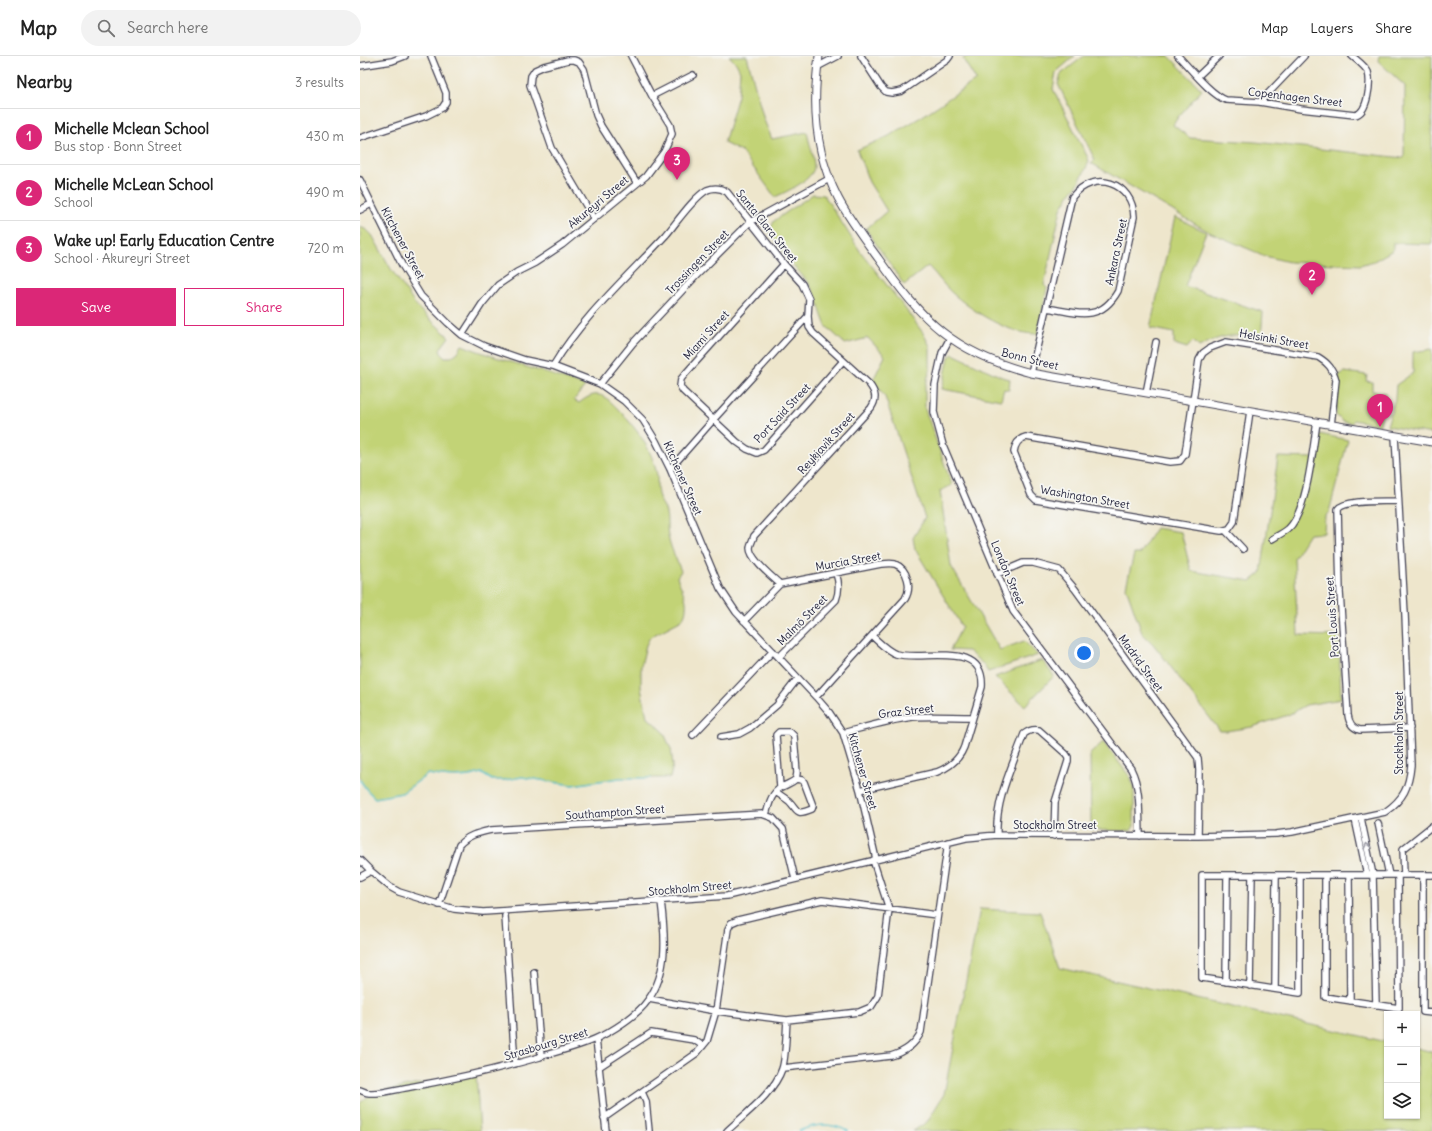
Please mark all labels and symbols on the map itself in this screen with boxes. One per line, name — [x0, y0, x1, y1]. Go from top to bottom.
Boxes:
street label: Copenhagen Street — [1247, 84, 1343, 110]
pin: 3 — [664, 147, 690, 180]
street label: Akureyri Street — [565, 173, 631, 231]
street label: Santa Clara Street — [733, 187, 801, 266]
street label: Kitchener Street — [378, 205, 428, 282]
street label: Ankara Street — [1102, 217, 1130, 287]
street label: Trossingen Street — [662, 226, 732, 297]
pin: 2 — [1299, 262, 1325, 295]
street label: Miami Street — [680, 307, 732, 363]
street label: Helsinki Street — [1238, 326, 1310, 352]
street label: Bonn Street — [1000, 345, 1060, 373]
street label: Port Said Street — [751, 380, 813, 446]
pin: 1 — [1367, 394, 1393, 427]
street label: Reykjavik Street — [794, 409, 858, 477]
street label: Kitchener Street — [660, 439, 706, 517]
street label: Washington Street — [1039, 482, 1131, 512]
street label: London Street — [988, 538, 1028, 608]
street label: Murcia Street — [814, 548, 882, 574]
street label: Port Louis Street — [1322, 576, 1342, 658]
street label: Malmö Street — [774, 592, 830, 648]
street label: Madrid Street — [1116, 632, 1167, 694]
your location — [1074, 643, 1094, 663]
street label: Stockholm Street — [1392, 691, 1406, 775]
street label: Graz Street — [877, 701, 935, 721]
street label: Kitchener Street — [845, 731, 881, 811]
street label: Southampton Street — [565, 802, 665, 822]
street label: Stockholm Street — [1013, 818, 1097, 832]
one-way arrow — [1363, 843, 1372, 850]
street label: Stockholm Street — [648, 877, 733, 899]
street label: Strasbourg Street — [503, 1025, 590, 1063]

